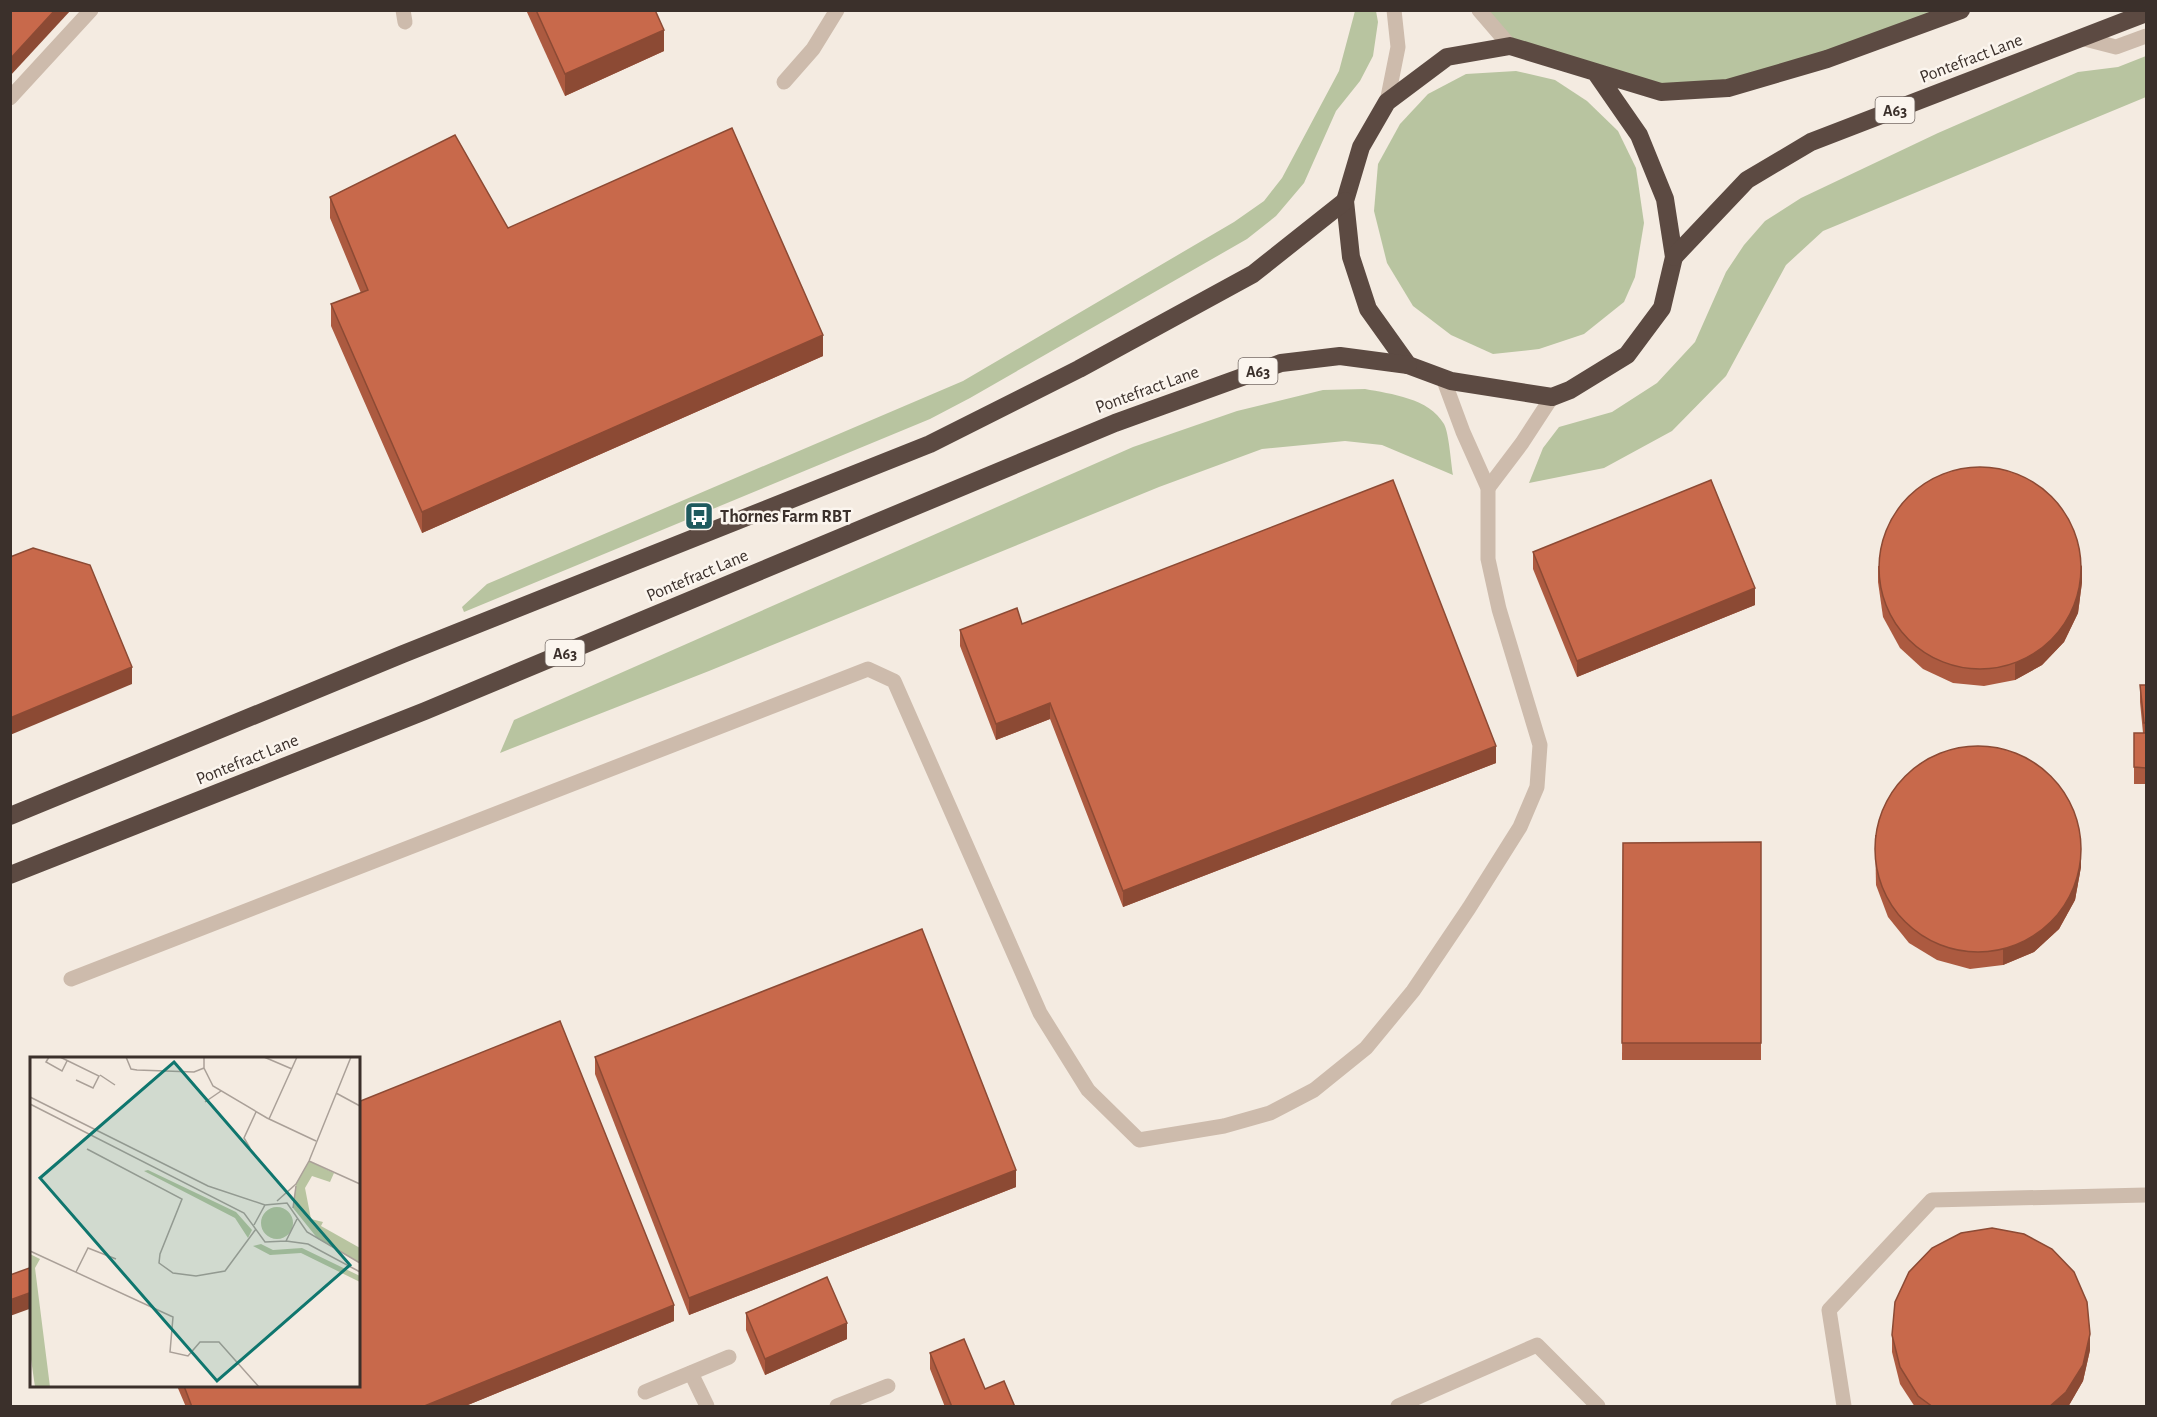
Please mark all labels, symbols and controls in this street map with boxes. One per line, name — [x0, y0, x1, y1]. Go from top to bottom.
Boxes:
street label: Pontefract Lane — [1917, 31, 2025, 87]
road number: A63 — [1876, 97, 1914, 123]
road number: A63 — [1238, 358, 1278, 384]
street label: Pontefract Lane — [1093, 363, 1201, 417]
bus stop icon: Thornes Farm RBT — [683, 500, 715, 532]
place label: Thornes Farm RBT — [720, 508, 851, 526]
street label: Pontefract Lane — [644, 546, 751, 605]
road number: A63 — [546, 640, 584, 666]
street label: Pontefract Lane — [194, 731, 301, 789]
inset map — [30, 1057, 360, 1387]

